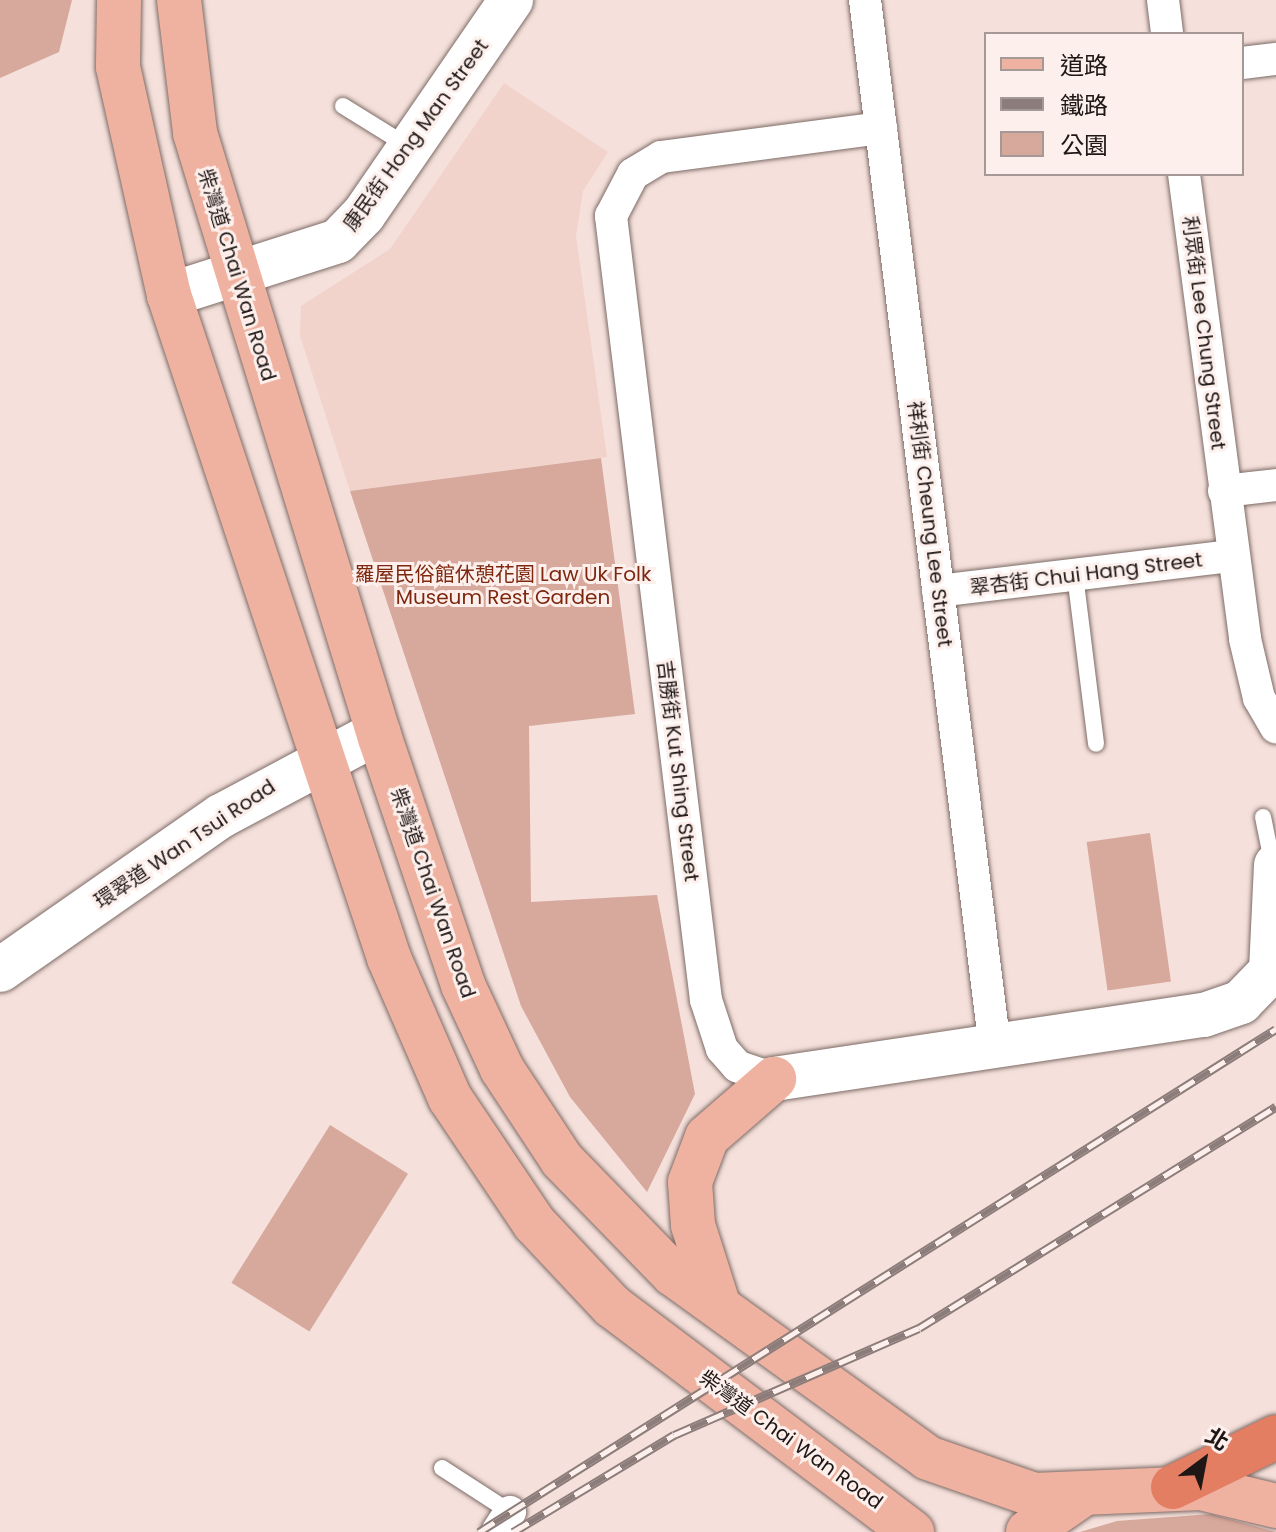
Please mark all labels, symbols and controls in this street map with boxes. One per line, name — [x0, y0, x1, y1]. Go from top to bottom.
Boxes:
legend — [984, 32, 1244, 176]
street label: 康民街 Hong Man Street — [338, 34, 494, 236]
text: 道路 — [1060, 49, 1108, 82]
text: 鐵路 — [1060, 89, 1108, 122]
text: 公園 — [1060, 129, 1108, 162]
street label: 柴灣道 Chai Wan Road — [193, 166, 281, 384]
street label: 利眾街 Lee Chung Street — [1178, 215, 1230, 451]
street label: 祥利街 Cheung Lee Street — [903, 400, 957, 648]
street label: 翠杏街 Chui Hang Street — [968, 548, 1204, 600]
park label: 羅屋民俗館休憩花園 Law Uk Folk Museum Rest Garden — [355, 563, 651, 610]
street label: 吉勝街 Kut Shing Street — [653, 659, 703, 883]
street label: 環翠道 Wan Tsui Road — [90, 775, 280, 913]
street label: 柴灣道 Chai Wan Road — [386, 785, 480, 1001]
street label: 柴灣道 Chai Wan Road — [695, 1365, 887, 1515]
north arrow — [1164, 1420, 1244, 1500]
text: 北 — [1199, 1420, 1235, 1458]

